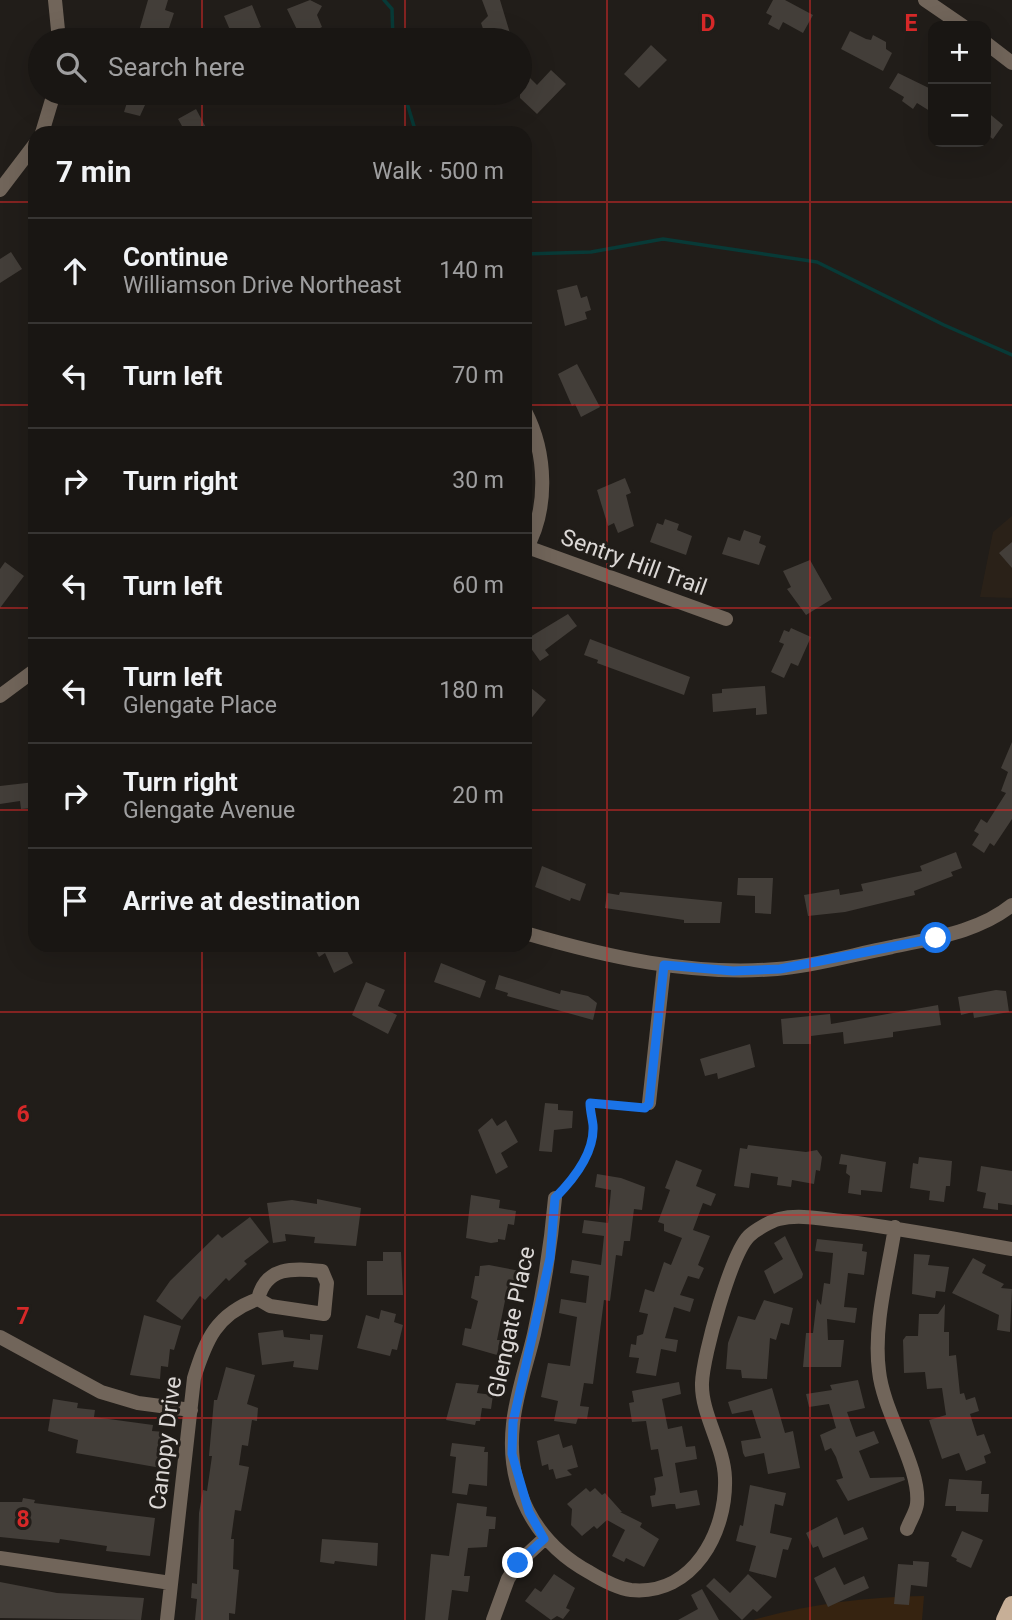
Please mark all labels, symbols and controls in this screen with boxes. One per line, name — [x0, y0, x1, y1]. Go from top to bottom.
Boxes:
text: D — [701, 10, 715, 37]
text: E — [905, 10, 918, 37]
map controls — [928, 21, 991, 147]
button: + — [928, 21, 991, 84]
search box — [28, 28, 532, 105]
icon: search — [52, 48, 90, 86]
text: Search here — [108, 52, 245, 82]
button: − — [928, 84, 991, 147]
text: 7 min — [56, 154, 131, 189]
text: Walk · 500 m — [372, 158, 504, 185]
text: Continue — [123, 242, 228, 272]
icon: ahead — [56, 252, 94, 290]
text: 140 m — [439, 257, 504, 284]
text: Williamson Drive Northeast — [123, 272, 401, 299]
icon: left — [56, 357, 94, 395]
text: Turn left — [123, 361, 222, 391]
text: 70 m — [452, 362, 504, 389]
icon: right — [56, 462, 94, 500]
text: Turn right — [123, 466, 238, 496]
text: 30 m — [452, 467, 504, 494]
street label: Sentry Hill Trail — [557, 524, 710, 601]
icon: left — [56, 567, 94, 605]
text: Turn left — [123, 571, 222, 601]
text: 60 m — [452, 572, 504, 599]
text: Turn left — [123, 662, 222, 692]
icon: left — [56, 672, 94, 710]
text: 180 m — [439, 677, 504, 704]
text: Glengate Place — [123, 692, 277, 719]
text: Turn right — [123, 767, 238, 797]
icon: right — [56, 777, 94, 815]
text: 20 m — [452, 782, 504, 809]
text: Glengate Avenue — [123, 797, 295, 824]
icon: arrive — [56, 882, 94, 920]
text: Arrive at destination — [123, 886, 360, 916]
route start — [920, 922, 951, 953]
text: 6 — [16, 1101, 30, 1128]
street label: Glengate Place — [482, 1244, 541, 1400]
text: 7 — [16, 1303, 30, 1330]
street label: Canopy Drive — [144, 1375, 187, 1511]
text: 8 — [16, 1506, 30, 1533]
route end — [502, 1547, 533, 1578]

